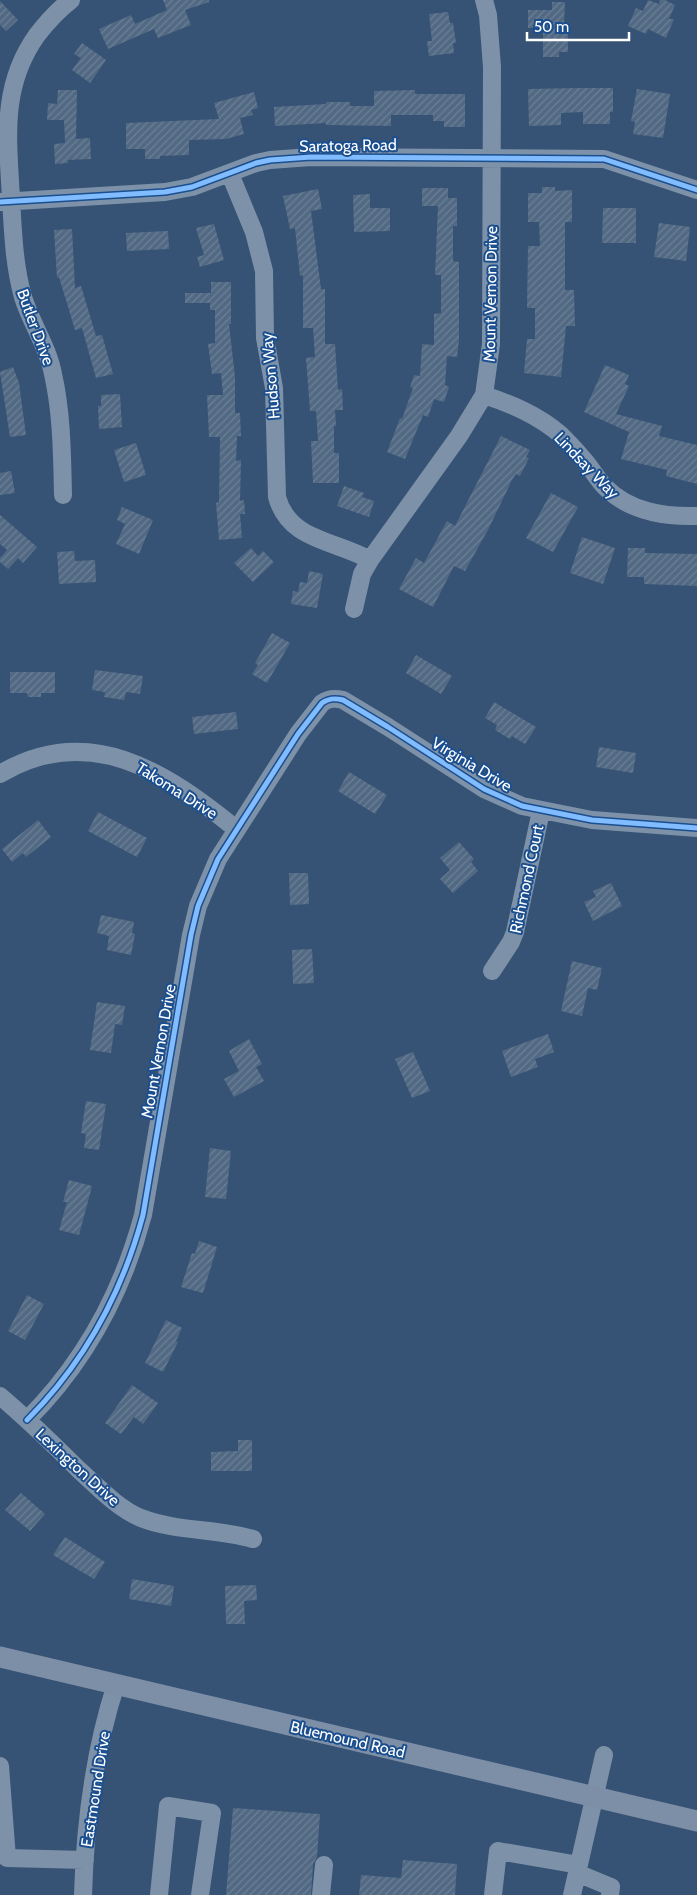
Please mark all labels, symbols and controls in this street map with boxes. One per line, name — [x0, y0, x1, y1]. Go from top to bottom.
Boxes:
scale bar — [527, 10, 630, 42]
text: 50 m — [534, 18, 569, 36]
street label: Saratoga Road — [299, 135, 397, 156]
street label: Mount Vernon Drive — [480, 226, 501, 362]
street label: Butler Drive — [13, 286, 58, 368]
street label: Hudson Way — [257, 332, 284, 420]
street label: Lindsay Way — [550, 428, 623, 502]
street label: Virginia Drive — [428, 733, 515, 796]
street label: Takoma Drive — [133, 758, 221, 823]
street label: Richmond Court — [506, 823, 547, 935]
street label: Mount Vernon Drive — [137, 982, 180, 1120]
street label: Lexington Drive — [32, 1425, 124, 1510]
street label: Bluemound Road — [289, 1717, 407, 1762]
street label: Eastmound Drive — [77, 1730, 114, 1848]

